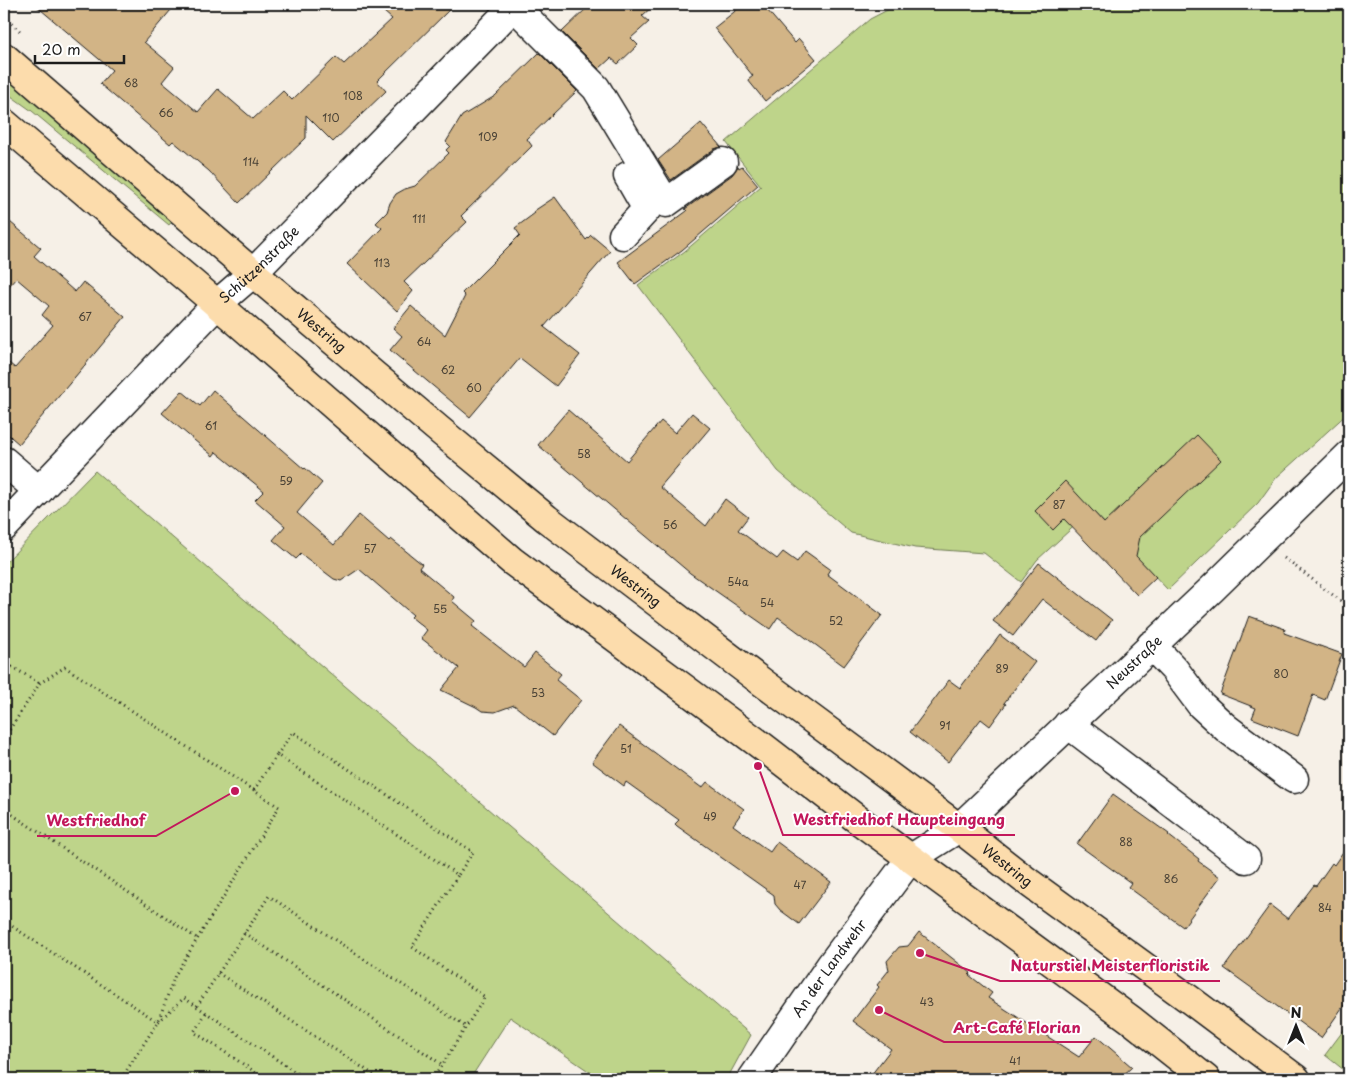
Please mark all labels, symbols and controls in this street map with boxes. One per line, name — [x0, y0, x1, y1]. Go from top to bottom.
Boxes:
scale bar — [35, 32, 124, 64]
text: 20 m — [42, 37, 81, 60]
house number: 68 — [124, 74, 138, 91]
house number: 108 — [343, 87, 363, 104]
house number: 66 — [158, 104, 174, 121]
house number: 110 — [322, 109, 340, 126]
house number: 109 — [478, 128, 498, 145]
house number: 114 — [243, 153, 259, 170]
house number: 111 — [412, 210, 426, 227]
street label: Schützenstraße — [214, 221, 304, 308]
house number: 113 — [374, 254, 390, 271]
street label: Westring — [292, 303, 351, 357]
house number: 67 — [78, 308, 92, 325]
house number: 64 — [417, 333, 431, 350]
house number: 62 — [441, 361, 455, 378]
house number: 60 — [466, 379, 482, 396]
house number: 61 — [205, 417, 217, 434]
house number: 58 — [577, 445, 591, 462]
house number: 59 — [279, 472, 293, 489]
house number: 87 — [1053, 496, 1065, 513]
house number: 56 — [663, 516, 678, 533]
house number: 57 — [363, 540, 377, 557]
street label: Westring — [606, 559, 666, 612]
house number: 54a — [727, 573, 749, 590]
house number: 54 — [760, 594, 774, 611]
house number: 55 — [433, 600, 447, 617]
house number: 52 — [829, 612, 843, 629]
street label: Neustraße — [1101, 630, 1167, 694]
house number: 89 — [995, 660, 1009, 677]
house number: 80 — [1274, 665, 1288, 682]
house number: 53 — [531, 684, 545, 701]
house number: 91 — [939, 717, 951, 734]
house number: 51 — [620, 740, 632, 757]
callout: Westfriedhof Haupteingang — [783, 805, 1015, 835]
callout: Westfriedhof — [37, 806, 156, 836]
text: Westfriedhof Haupteingang — [793, 807, 1005, 830]
text: Westfriedhof — [46, 808, 147, 831]
house number: 49 — [703, 808, 717, 825]
house number: 88 — [1119, 833, 1133, 850]
street label: Westring — [978, 839, 1037, 892]
house number: 86 — [1164, 870, 1178, 887]
house number: 47 — [794, 876, 807, 893]
house number: 84 — [1318, 899, 1332, 916]
street label: An der Landwehr — [787, 914, 872, 1021]
callout: Naturstiel Meisterfloristik — [1000, 951, 1220, 981]
text: Naturstiel Meisterfloristik — [1010, 953, 1210, 976]
house number: 43 — [920, 993, 934, 1010]
north arrow — [1270, 1000, 1320, 1050]
text: N — [1290, 1002, 1302, 1023]
callout: Art-Café Florian — [944, 1012, 1091, 1042]
text: Art-Café Florian — [953, 1015, 1081, 1038]
house number: 41 — [1009, 1052, 1021, 1069]

